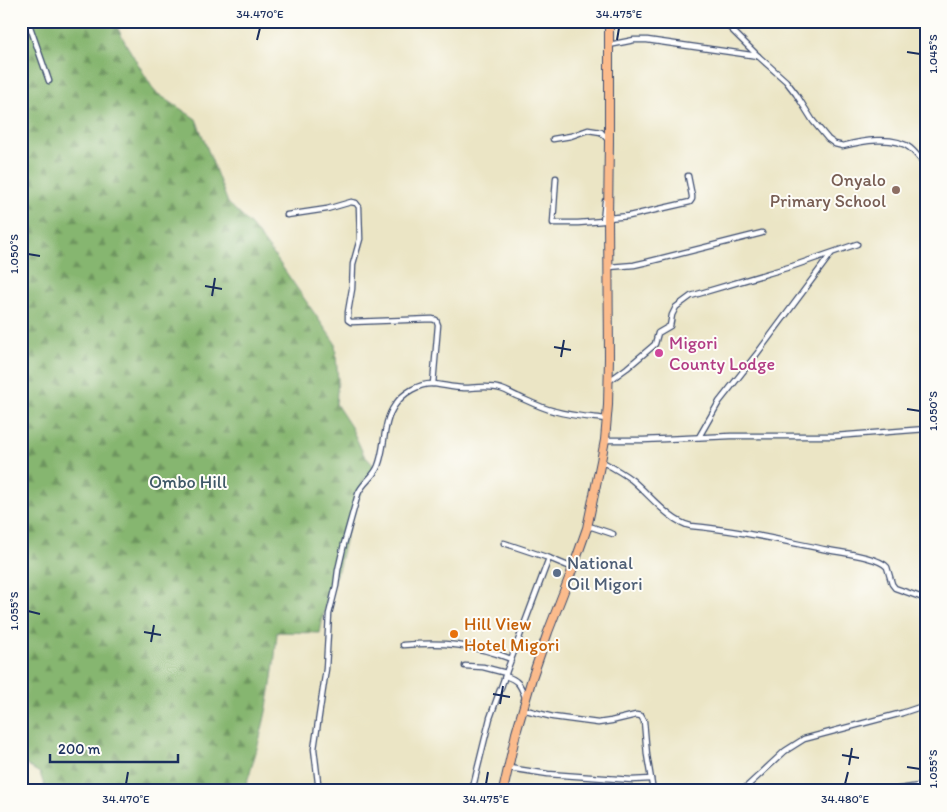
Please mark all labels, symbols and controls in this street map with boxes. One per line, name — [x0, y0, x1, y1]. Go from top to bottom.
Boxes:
text: 34.470°E — [236, 7, 284, 21]
text: 34.475°E — [596, 7, 643, 21]
text: 1.045°S — [926, 34, 940, 74]
place label: Onyalo Primary School — [770, 169, 886, 212]
marker: Onyalo Primary School — [890, 184, 902, 196]
text: 1.050°S — [7, 234, 21, 274]
place label: Migori County Lodge — [669, 332, 775, 375]
marker: Migori County Lodge — [653, 347, 665, 359]
text: 1.050°S — [926, 391, 940, 431]
park label: Ombo Hill — [149, 471, 227, 493]
place label: National Oil Migori — [567, 552, 643, 595]
marker: National Oil Migori — [551, 567, 563, 579]
text: 1.055°S — [7, 591, 21, 630]
place label: Hill View Hotel Migori — [464, 613, 559, 656]
marker: Hill View Hotel Migori — [448, 628, 460, 640]
scale bar — [50, 732, 178, 764]
text: 200 m — [58, 740, 101, 758]
text: 1.055°S — [926, 749, 940, 788]
text: 34.470°E — [102, 792, 150, 806]
text: 34.475°E — [463, 792, 510, 806]
text: 34.480°E — [821, 792, 869, 806]

